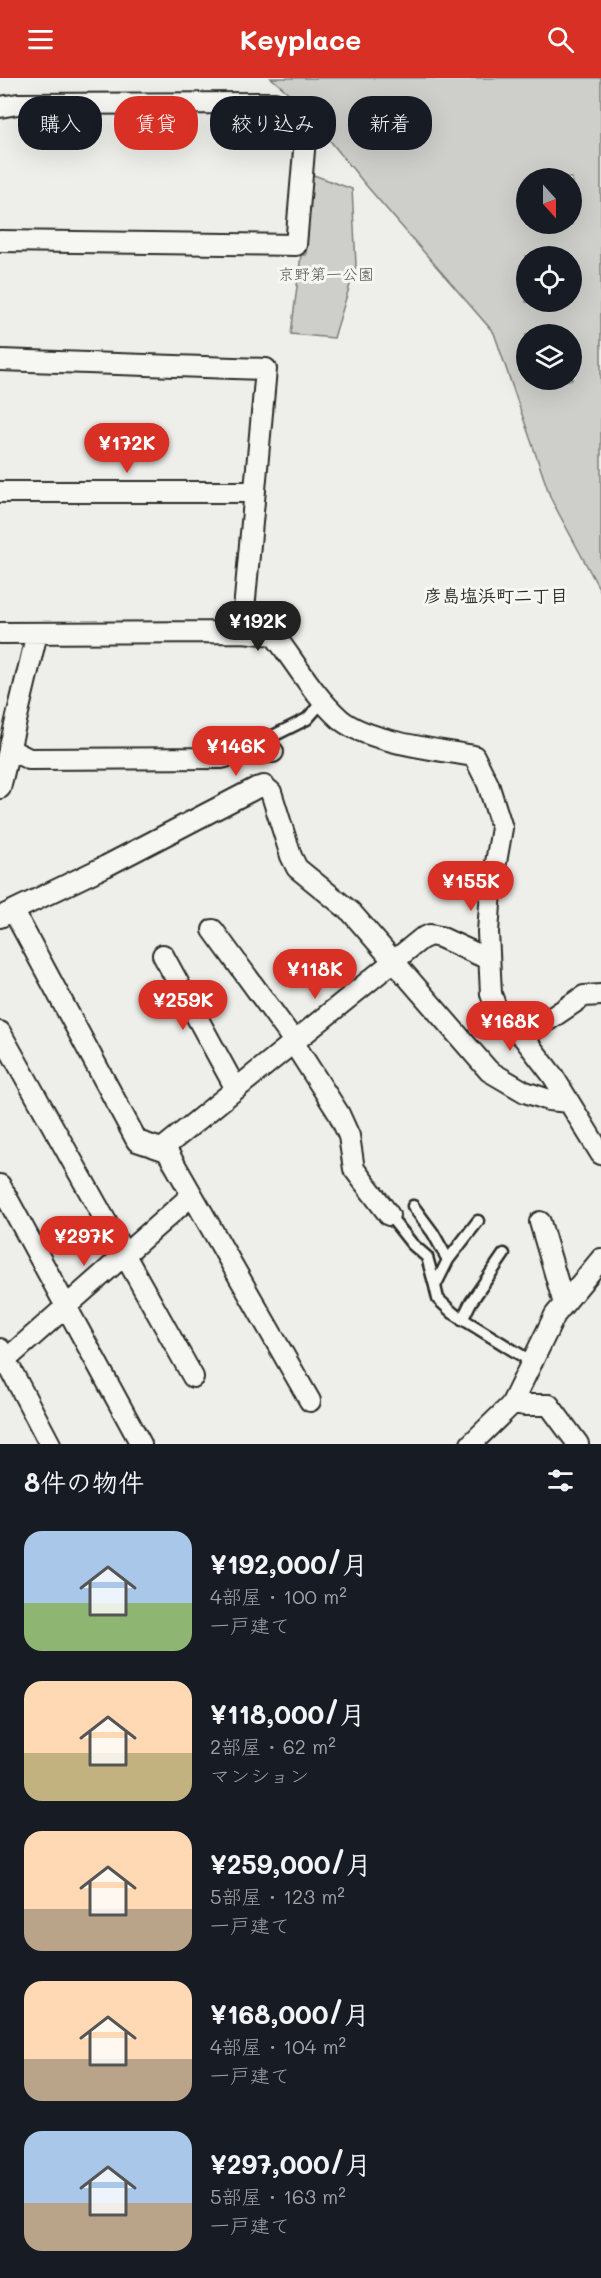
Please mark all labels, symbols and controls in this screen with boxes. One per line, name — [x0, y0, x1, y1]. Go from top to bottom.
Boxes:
text: Keyplace — [240, 22, 361, 57]
icon: menu — [24, 23, 57, 56]
icon: search — [544, 23, 577, 56]
chip: 購入 — [18, 96, 102, 150]
chip: 賃貸 — [114, 96, 198, 150]
chip: 絞り込み — [210, 96, 336, 150]
chip: 新着 — [348, 96, 432, 150]
north arrow — [516, 168, 582, 234]
map controls — [516, 168, 582, 390]
button: locate — [516, 246, 582, 312]
park label: 京野第一公園 — [278, 263, 374, 284]
button: layers — [516, 324, 582, 390]
pin: ¥172K — [85, 423, 169, 474]
text: ¥172K — [98, 429, 156, 455]
district label: 彦島塩浜町二丁目 — [424, 583, 568, 607]
pin: ¥192K — [216, 601, 300, 652]
text: ¥192K — [229, 607, 287, 633]
pin: ¥146K — [194, 726, 278, 777]
text: ¥146K — [206, 732, 266, 758]
pin: ¥155K — [429, 861, 513, 912]
text: ¥155K — [442, 867, 500, 893]
pin: ¥118K — [273, 949, 357, 1000]
text: ¥118K — [287, 955, 343, 981]
pin: ¥259K — [141, 980, 225, 1031]
text: ¥259K — [152, 986, 214, 1012]
pin: ¥168K — [468, 1001, 552, 1052]
text: ¥168K — [480, 1007, 540, 1033]
pin: ¥297K — [42, 1216, 126, 1267]
text: ¥297K — [54, 1222, 114, 1248]
icon: filters — [544, 1464, 577, 1497]
text: 8件の物件 — [24, 1465, 144, 1499]
text: ¥192,000/月 — [210, 1547, 368, 1581]
icon: home — [72, 1555, 144, 1627]
text: 4部屋 · 100 m² — [210, 1583, 347, 1609]
text: 一戸建て — [210, 1612, 290, 1638]
text: ¥118,000/月 — [210, 1697, 366, 1731]
icon: home — [72, 1705, 144, 1777]
text: 2部屋 · 62 m² — [210, 1733, 336, 1759]
text: マンション — [210, 1762, 309, 1788]
text: ¥259,000/月 — [210, 1847, 372, 1881]
icon: home — [72, 1855, 144, 1927]
text: 5部屋 · 123 m² — [210, 1883, 345, 1909]
text: 一戸建て — [210, 1912, 290, 1938]
text: ¥168,000/月 — [210, 1997, 370, 2031]
icon: home — [72, 2005, 144, 2077]
text: 4部屋 · 104 m² — [210, 2033, 346, 2059]
text: 一戸建て — [210, 2062, 290, 2088]
text: ¥297,000/月 — [210, 2147, 371, 2181]
icon: home — [72, 2155, 144, 2227]
text: 5部屋 · 163 m² — [210, 2183, 346, 2209]
text: 一戸建て — [210, 2212, 290, 2238]

